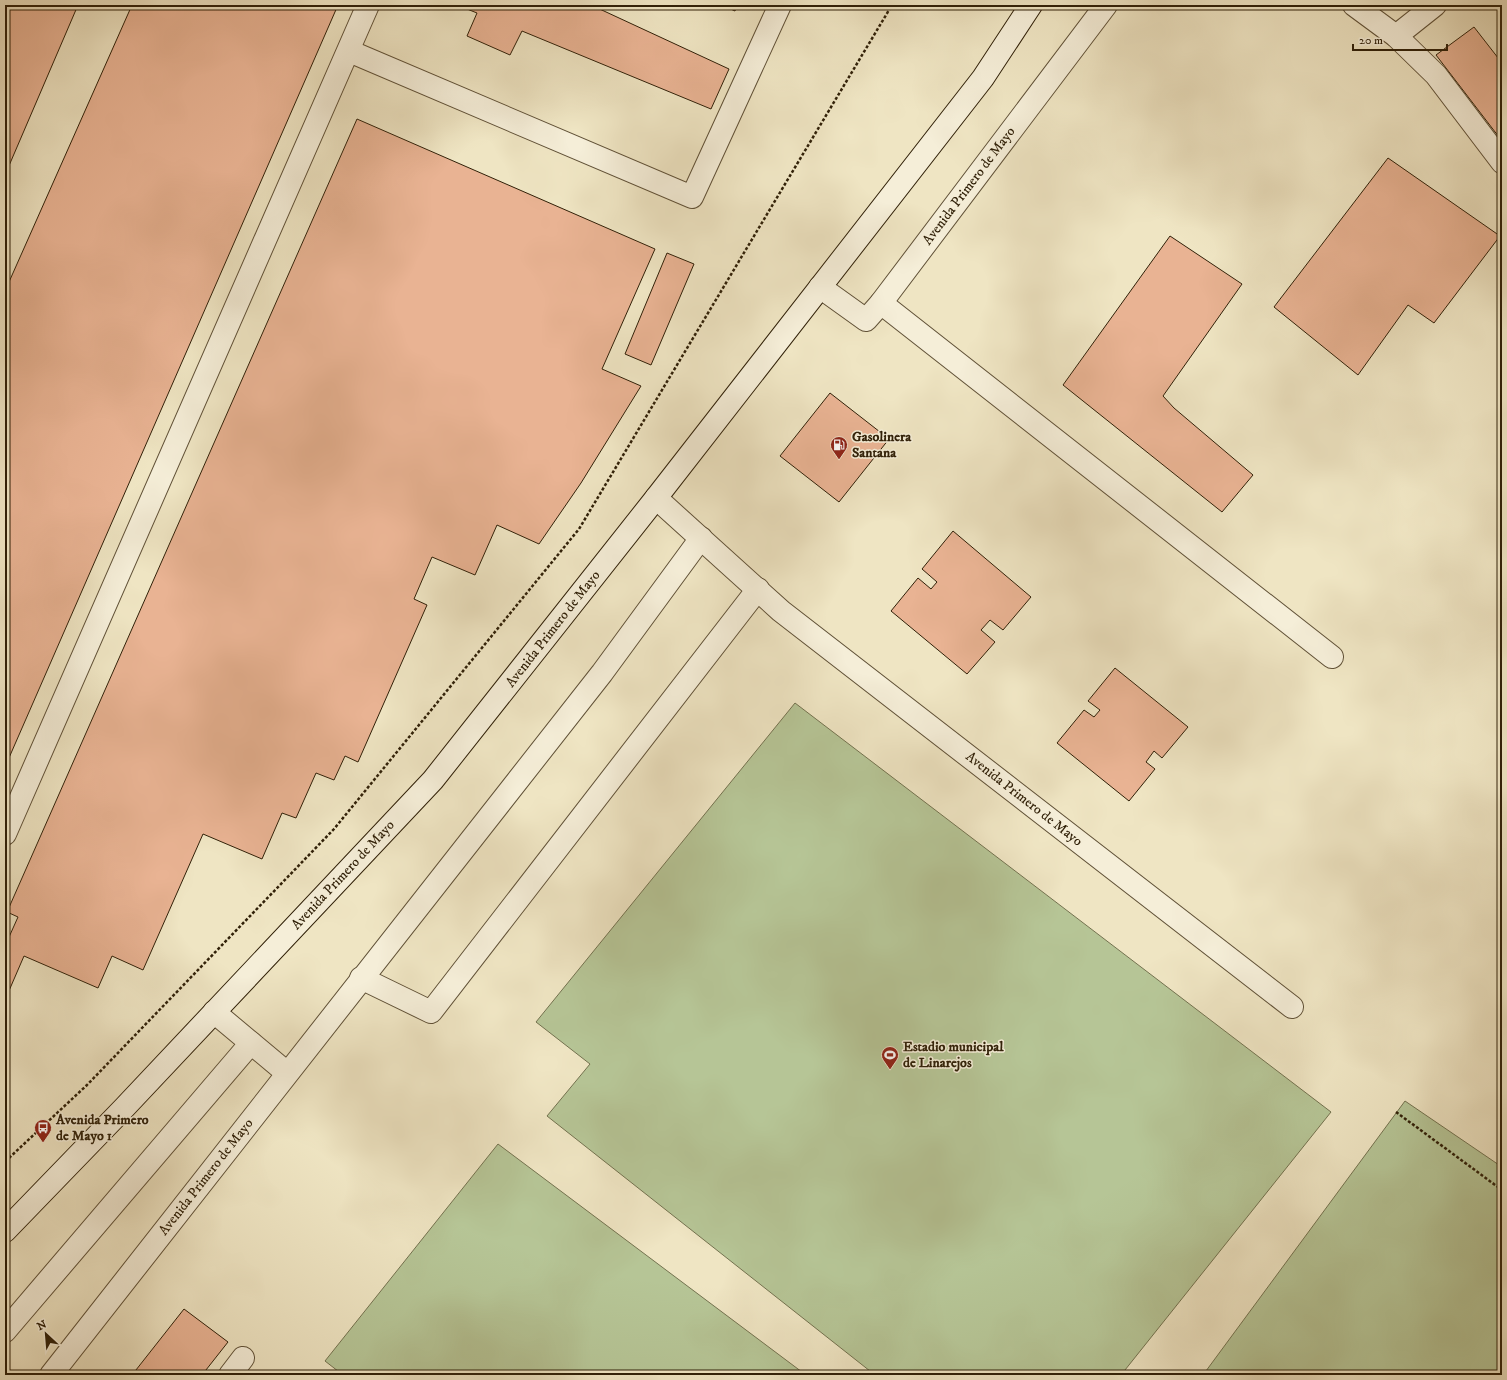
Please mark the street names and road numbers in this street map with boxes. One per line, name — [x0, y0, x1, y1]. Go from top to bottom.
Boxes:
street label: Avenida Primero de Mayo — [919, 123, 1019, 249]
street label: Avenida Primero de Mayo — [502, 567, 604, 691]
street label: Avenida Primero de Mayo — [962, 748, 1086, 850]
street label: Avenida Primero de Mayo — [287, 816, 399, 934]
street label: Avenida Primero de Mayo — [155, 1115, 257, 1239]

